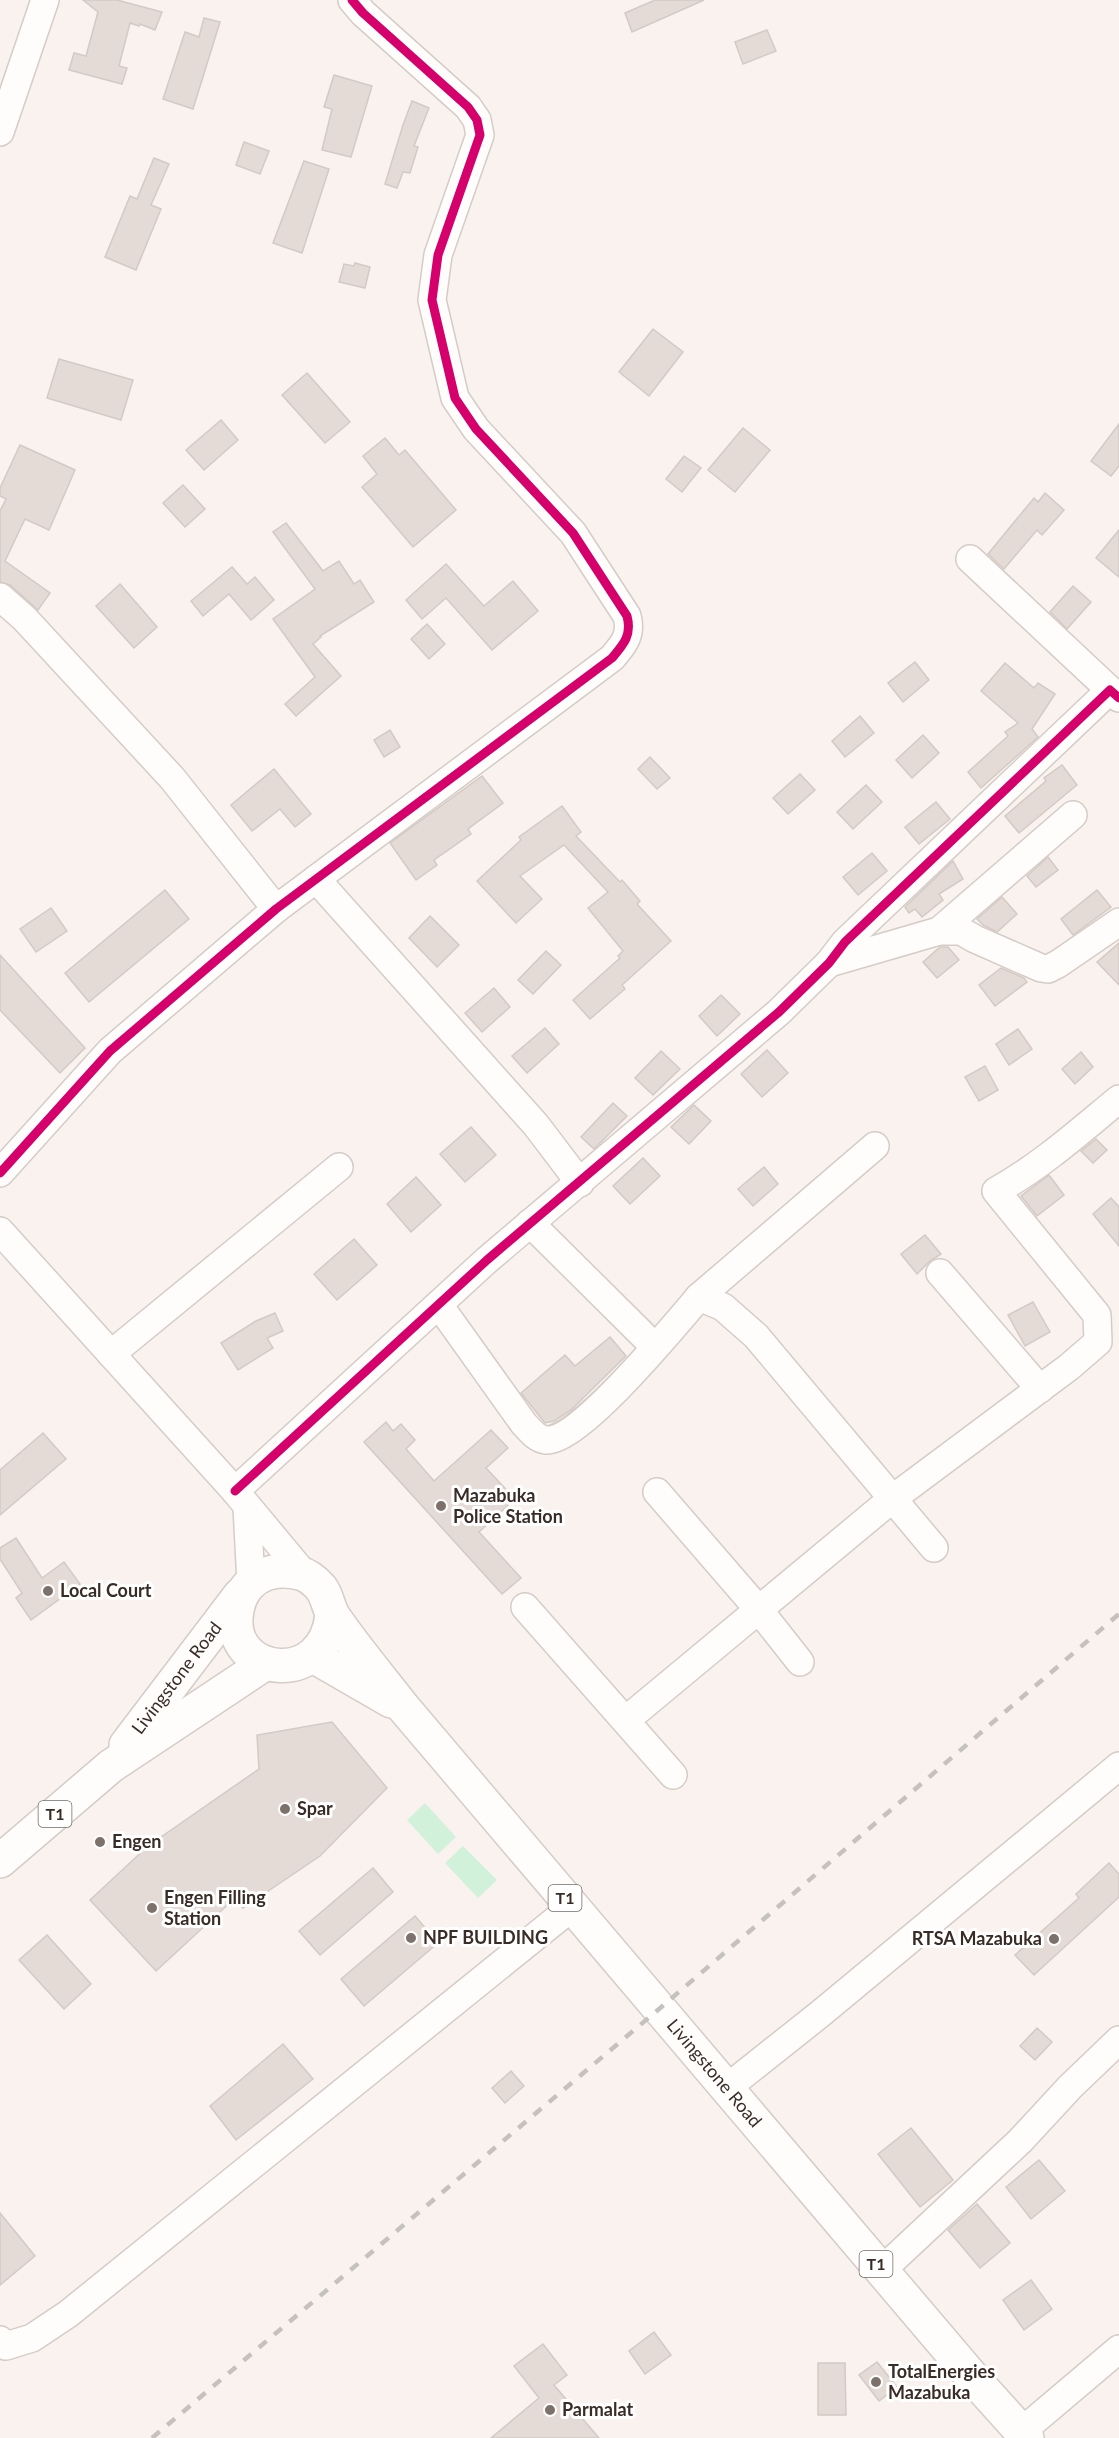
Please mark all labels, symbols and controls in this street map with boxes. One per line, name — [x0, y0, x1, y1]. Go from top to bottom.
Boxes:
place label: Mazabuka Police Station — [453, 1484, 563, 1527]
marker: Mazabuka Police Station — [434, 1499, 448, 1513]
place label: Local Court — [60, 1579, 152, 1601]
marker: Local Court — [41, 1584, 55, 1598]
street label: Livingstone Road — [126, 1617, 226, 1738]
place label: Spar — [297, 1797, 333, 1819]
road number: T1 — [38, 1801, 72, 1827]
marker: Spar — [278, 1802, 292, 1816]
place label: Engen — [112, 1830, 161, 1852]
marker: Engen — [93, 1835, 107, 1849]
road number: T1 — [548, 1885, 582, 1911]
place label: Engen Filling Station — [164, 1886, 266, 1929]
marker: Engen Filling Station — [145, 1901, 159, 1915]
place label: NPF BUILDING — [423, 1926, 548, 1948]
place label: RTSA Mazabuka — [912, 1927, 1042, 1949]
marker: NPF BUILDING — [404, 1931, 418, 1945]
marker: RTSA Mazabuka — [1047, 1932, 1061, 1946]
street label: Livingstone Road — [663, 2014, 767, 2131]
road number: T1 — [860, 2251, 892, 2277]
place label: TotalEnergies Mazabuka — [888, 2360, 995, 2403]
marker: TotalEnergies Mazabuka — [869, 2375, 883, 2389]
place label: Parmalat — [562, 2398, 633, 2420]
marker: Parmalat — [543, 2403, 557, 2417]

